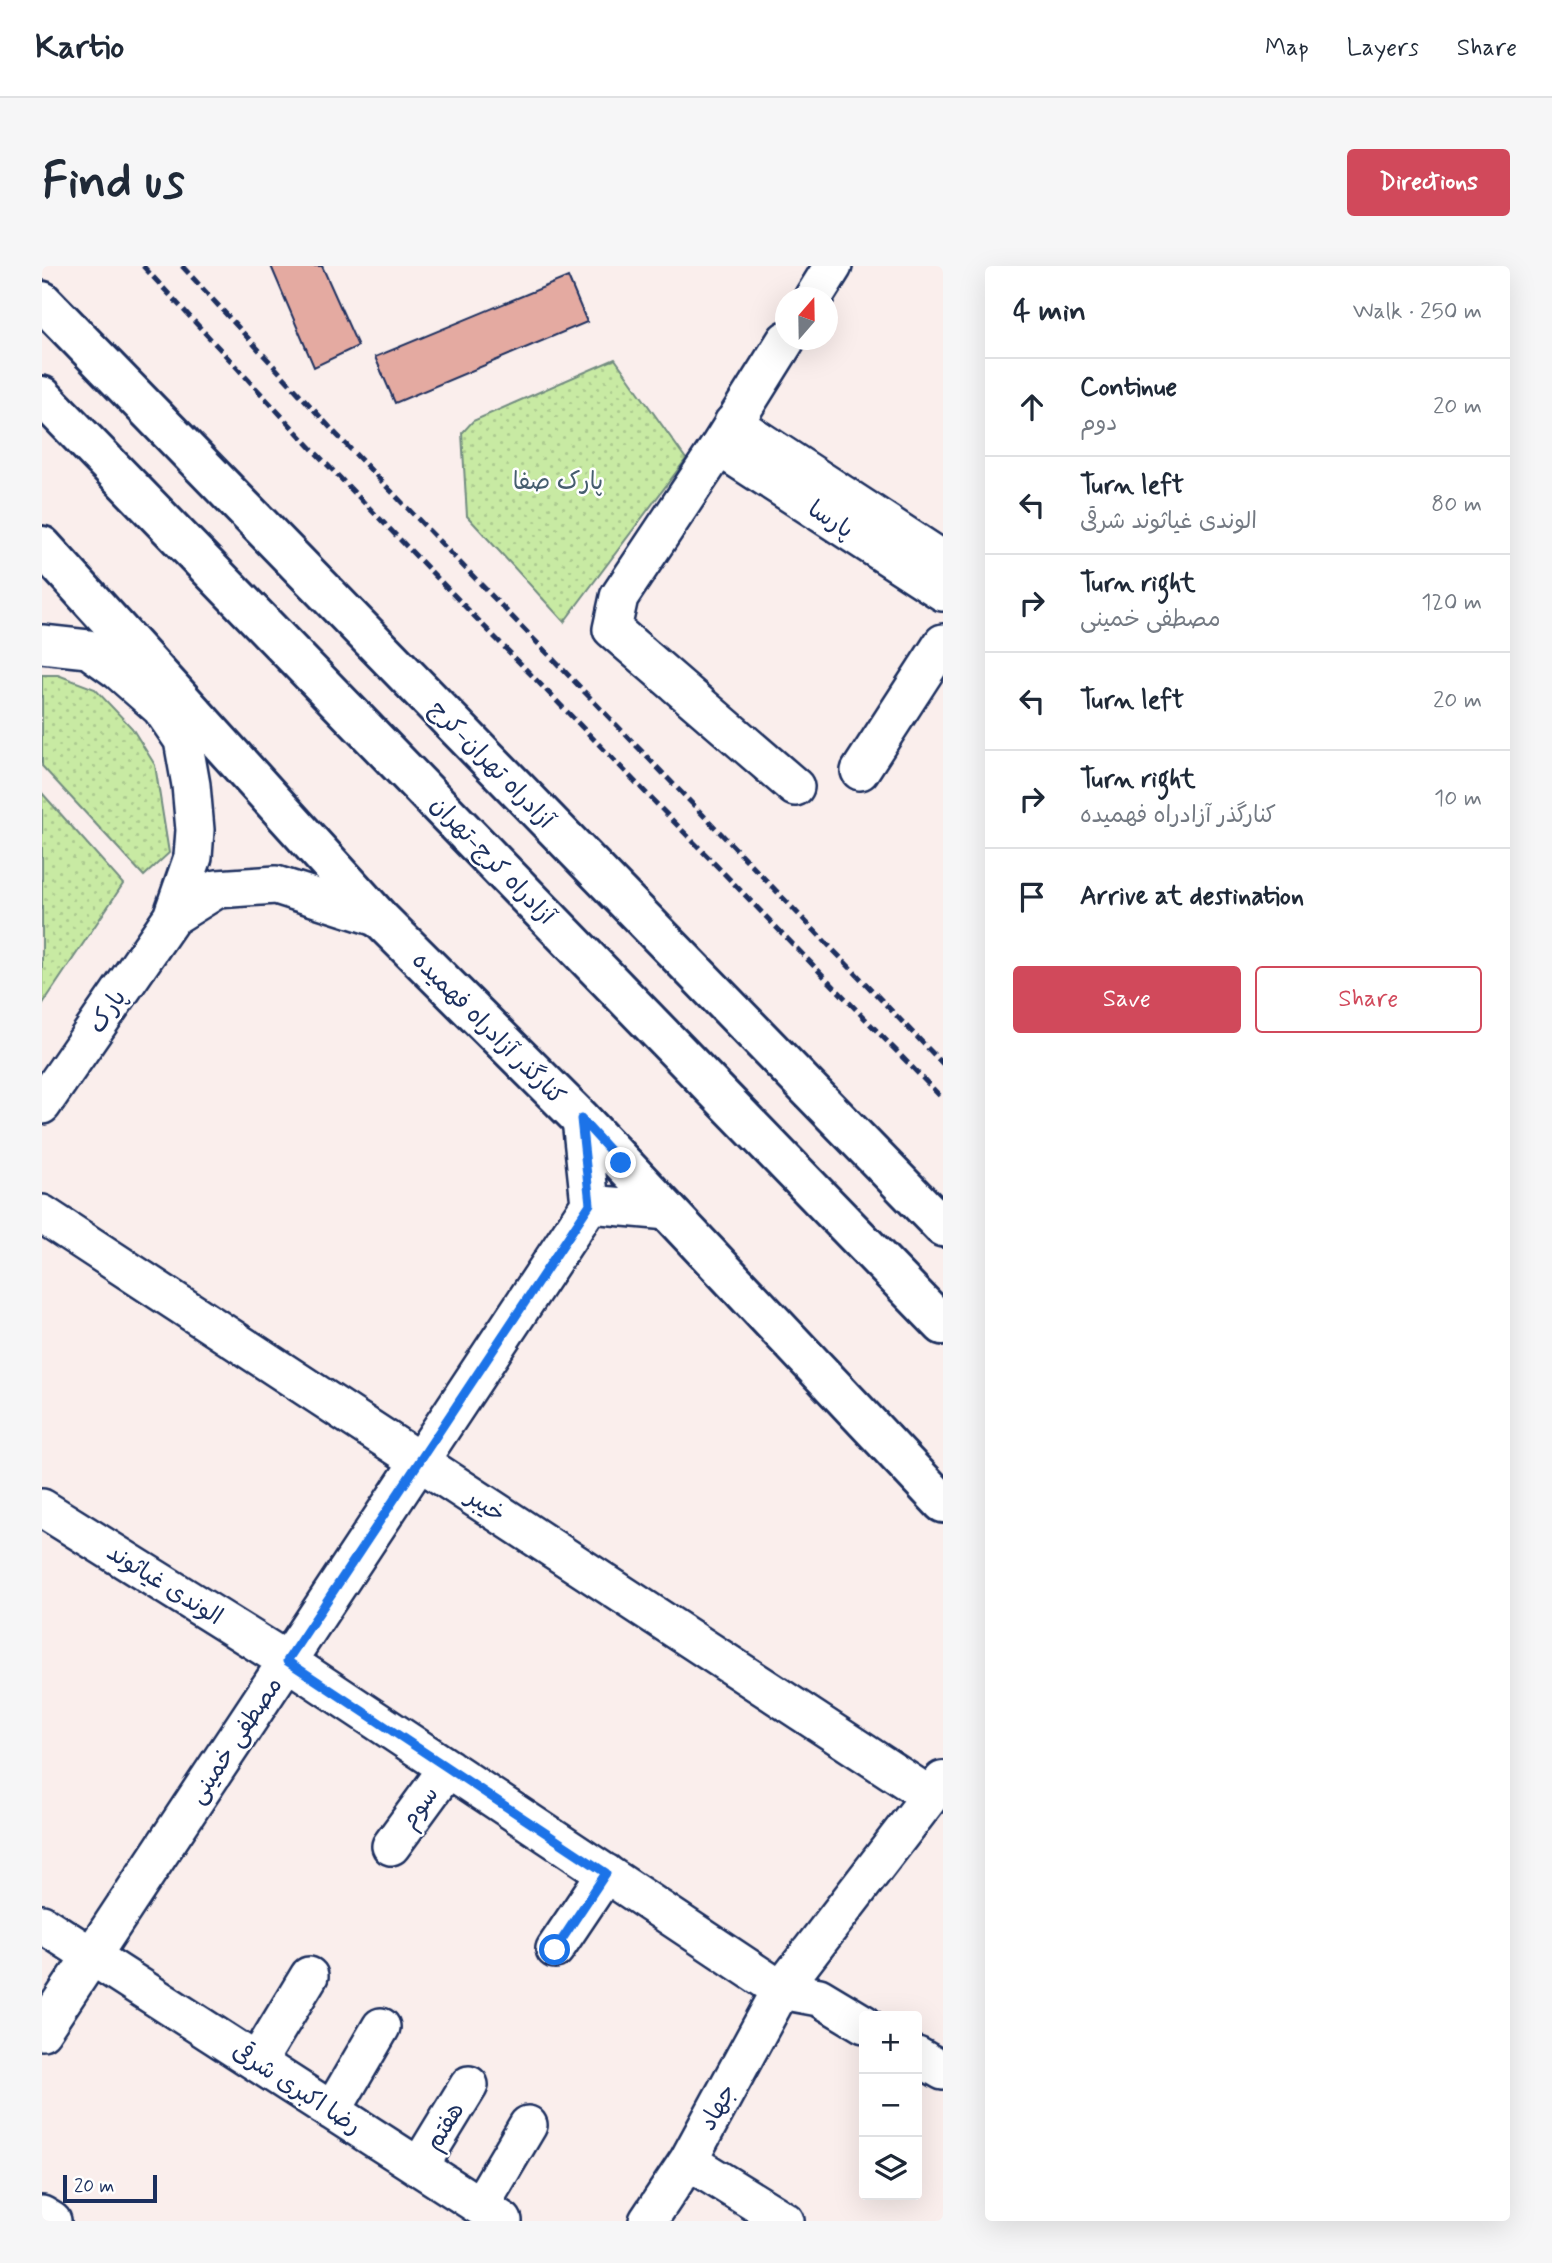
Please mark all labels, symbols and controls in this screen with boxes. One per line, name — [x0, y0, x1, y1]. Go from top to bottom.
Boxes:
text: Kartio — [35, 26, 124, 70]
text: Map — [1265, 33, 1309, 64]
text: Layers — [1347, 33, 1419, 64]
text: Share — [1457, 33, 1517, 64]
button: Directions — [1347, 149, 1510, 216]
text: Find us — [42, 150, 185, 215]
north arrow — [775, 287, 838, 350]
text: 4 min — [1013, 292, 1086, 331]
text: Walk · 250 m — [1353, 297, 1482, 327]
text: Continue — [1080, 371, 1177, 405]
icon: ahead — [1013, 388, 1051, 426]
text: 20 m — [1433, 392, 1482, 422]
text: دوم — [1080, 409, 1117, 439]
park label: پارک صفا — [513, 467, 603, 498]
text: Turn left — [1080, 469, 1184, 503]
icon: left — [1013, 486, 1051, 524]
text: 80 m — [1431, 490, 1482, 520]
street label: پارسا — [802, 494, 859, 546]
text: الوندی غیاثوند شرقی — [1080, 507, 1257, 537]
text: Turn right — [1080, 567, 1196, 601]
icon: right — [1013, 584, 1051, 622]
text: 120 m — [1421, 588, 1482, 618]
text: مصطفی خمینی — [1080, 605, 1221, 635]
icon: left — [1013, 682, 1051, 720]
text: Turn left — [1080, 684, 1184, 718]
text: 20 m — [1433, 686, 1482, 716]
street label: آزادراه تهران-کرج — [422, 694, 561, 837]
text: Turn right — [1080, 763, 1196, 797]
icon: right — [1013, 780, 1051, 818]
text: 10 m — [1434, 784, 1482, 814]
street label: آزادراه کرج-تهران — [423, 790, 562, 933]
text: کنارگذر آزادراه فهمیده — [1080, 801, 1276, 831]
icon: arrive — [1013, 878, 1051, 916]
text: Arrive at destination — [1080, 880, 1304, 914]
street label: کنارگذر آزادراه فهمیده — [405, 946, 571, 1112]
button: Save — [1013, 966, 1241, 1033]
button: Share — [1255, 966, 1482, 1033]
street label: پارک — [82, 984, 134, 1040]
route end — [605, 1147, 636, 1178]
street label: خیبر — [458, 1481, 511, 1530]
street label: الوندی غیاثوند — [100, 1537, 228, 1633]
street label: مصطفی خمینی — [182, 1671, 290, 1810]
street label: سوم — [394, 1780, 447, 1836]
route start — [539, 1934, 570, 1965]
map controls — [859, 2011, 922, 2200]
button: + — [859, 2011, 922, 2074]
street label: رضا اکبری شرقی — [226, 2035, 367, 2143]
button: − — [859, 2074, 922, 2137]
street label: جهاد — [693, 2079, 744, 2137]
street label: هفتم — [419, 2097, 473, 2157]
button: layers — [859, 2137, 922, 2200]
scale bar — [63, 2172, 158, 2204]
text: 20 m — [74, 2174, 114, 2199]

